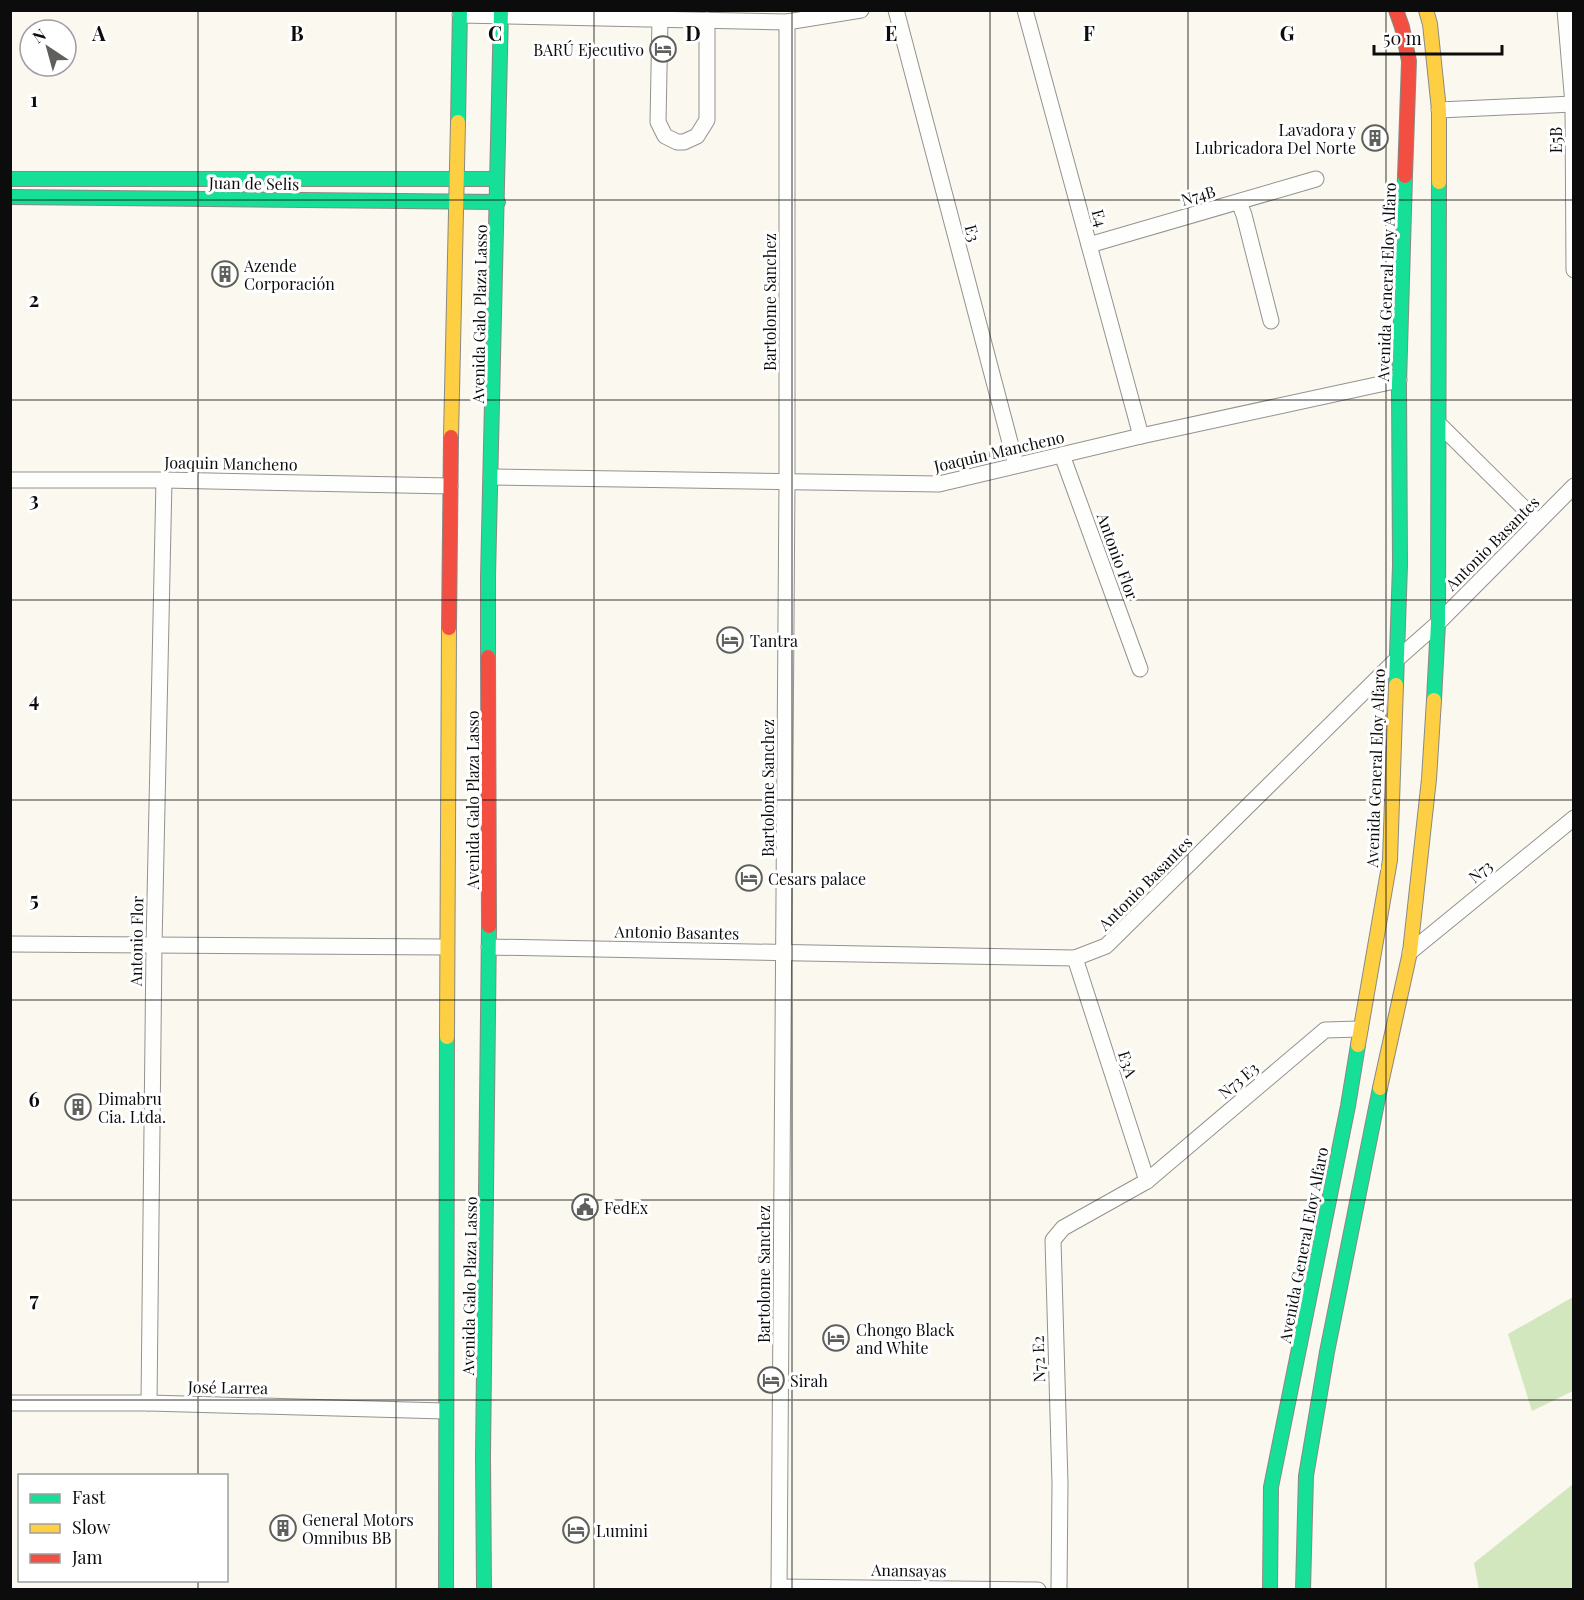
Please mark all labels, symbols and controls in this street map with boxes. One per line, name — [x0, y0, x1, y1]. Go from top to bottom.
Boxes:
north arrow — [18, 18, 78, 78]
scale bar — [1374, 18, 1502, 56]
text: A — [91, 19, 106, 46]
text: B — [290, 19, 304, 46]
text: C — [488, 19, 502, 46]
text: D — [685, 19, 701, 46]
text: E — [885, 19, 897, 46]
text: F — [1083, 19, 1095, 46]
text: G — [1280, 19, 1295, 46]
text: N — [28, 23, 50, 47]
text: 50 m — [1383, 26, 1422, 50]
hotel icon: BARÚ Ejecutivo — [648, 34, 678, 64]
place label: BARÚ Ejecutivo — [533, 39, 644, 60]
text: 1 — [30, 85, 38, 112]
place label: Lavadora y Lubricadora Del Norte — [1195, 119, 1356, 158]
building icon: Lavadora y Lubricadora Del Norte — [1360, 123, 1390, 153]
street label: E5B — [1545, 127, 1566, 153]
street label: Juan de Selis — [208, 172, 299, 194]
street label: N74B — [1178, 180, 1218, 210]
street label: Avenida General Eloy Alfaro — [1372, 182, 1400, 383]
street label: E4 — [1088, 207, 1112, 229]
street label: E3 — [961, 222, 985, 244]
street label: Avenida Galo Plaza Lasso — [467, 224, 491, 405]
street label: Bartolome Sanchez — [759, 233, 780, 371]
place label: Azende Corporación — [243, 255, 335, 294]
building icon: Azende Corporación — [210, 259, 240, 289]
text: 2 — [29, 285, 39, 312]
street label: Joaquin Mancheno — [931, 426, 1066, 476]
street label: Joaquin Mancheno — [163, 451, 298, 475]
text: 3 — [29, 485, 39, 512]
street label: Antonio Basantes — [1440, 492, 1543, 595]
street label: Antonio Flor — [1092, 509, 1143, 602]
hotel icon: Tantra — [715, 625, 745, 655]
place label: Tantra — [750, 630, 798, 651]
street label: Avenida General Eloy Alfaro — [1361, 668, 1389, 869]
text: 4 — [29, 685, 39, 712]
street label: Avenida Galo Plaza Lasso — [462, 710, 483, 891]
street label: Bartolome Sanchez — [757, 719, 778, 857]
street label: Antonio Basantes — [1093, 832, 1196, 935]
street label: N73 — [1464, 855, 1496, 887]
hotel icon: Cesars palace — [734, 863, 764, 893]
place label: Cesars palace — [768, 868, 866, 889]
text: 5 — [29, 885, 39, 912]
street label: Antonio Flor — [125, 896, 147, 987]
street label: Antonio Basantes — [614, 920, 739, 944]
street label: E3A — [1114, 1048, 1142, 1081]
street label: N73 E3 — [1214, 1057, 1262, 1103]
text: 6 — [28, 1085, 40, 1112]
place label: Dimabru Cia. Ltda. — [98, 1088, 166, 1127]
building icon: Dimabru Cia. Ltda. — [63, 1092, 93, 1122]
street label: Avenida General Eloy Alfaro — [1274, 1145, 1332, 1346]
public building icon: FedEx — [570, 1192, 600, 1222]
street label: Avenida Galo Plaza Lasso — [457, 1196, 481, 1377]
place label: FedEx — [604, 1197, 649, 1218]
street label: Bartolome Sanchez — [753, 1205, 774, 1343]
text: 7 — [29, 1285, 39, 1312]
place label: Chongo Black and White — [856, 1319, 955, 1358]
hotel icon: Chongo Black and White — [821, 1323, 851, 1353]
street label: N72 E2 — [1027, 1335, 1049, 1383]
hotel icon: Sirah — [756, 1365, 786, 1395]
place label: Sirah — [790, 1370, 828, 1391]
street label: José Larrea — [187, 1376, 268, 1398]
legend — [18, 1474, 228, 1582]
text: Fast — [72, 1485, 106, 1509]
place label: General Motors Omnibus BB — [302, 1509, 414, 1548]
building icon: General Motors Omnibus BB — [268, 1513, 298, 1543]
text: Slow — [72, 1515, 110, 1539]
hotel icon: Lumini — [561, 1515, 591, 1545]
place label: Lumini — [596, 1520, 648, 1541]
text: Jam — [71, 1545, 102, 1569]
street label: Anansayas — [870, 1559, 947, 1581]

